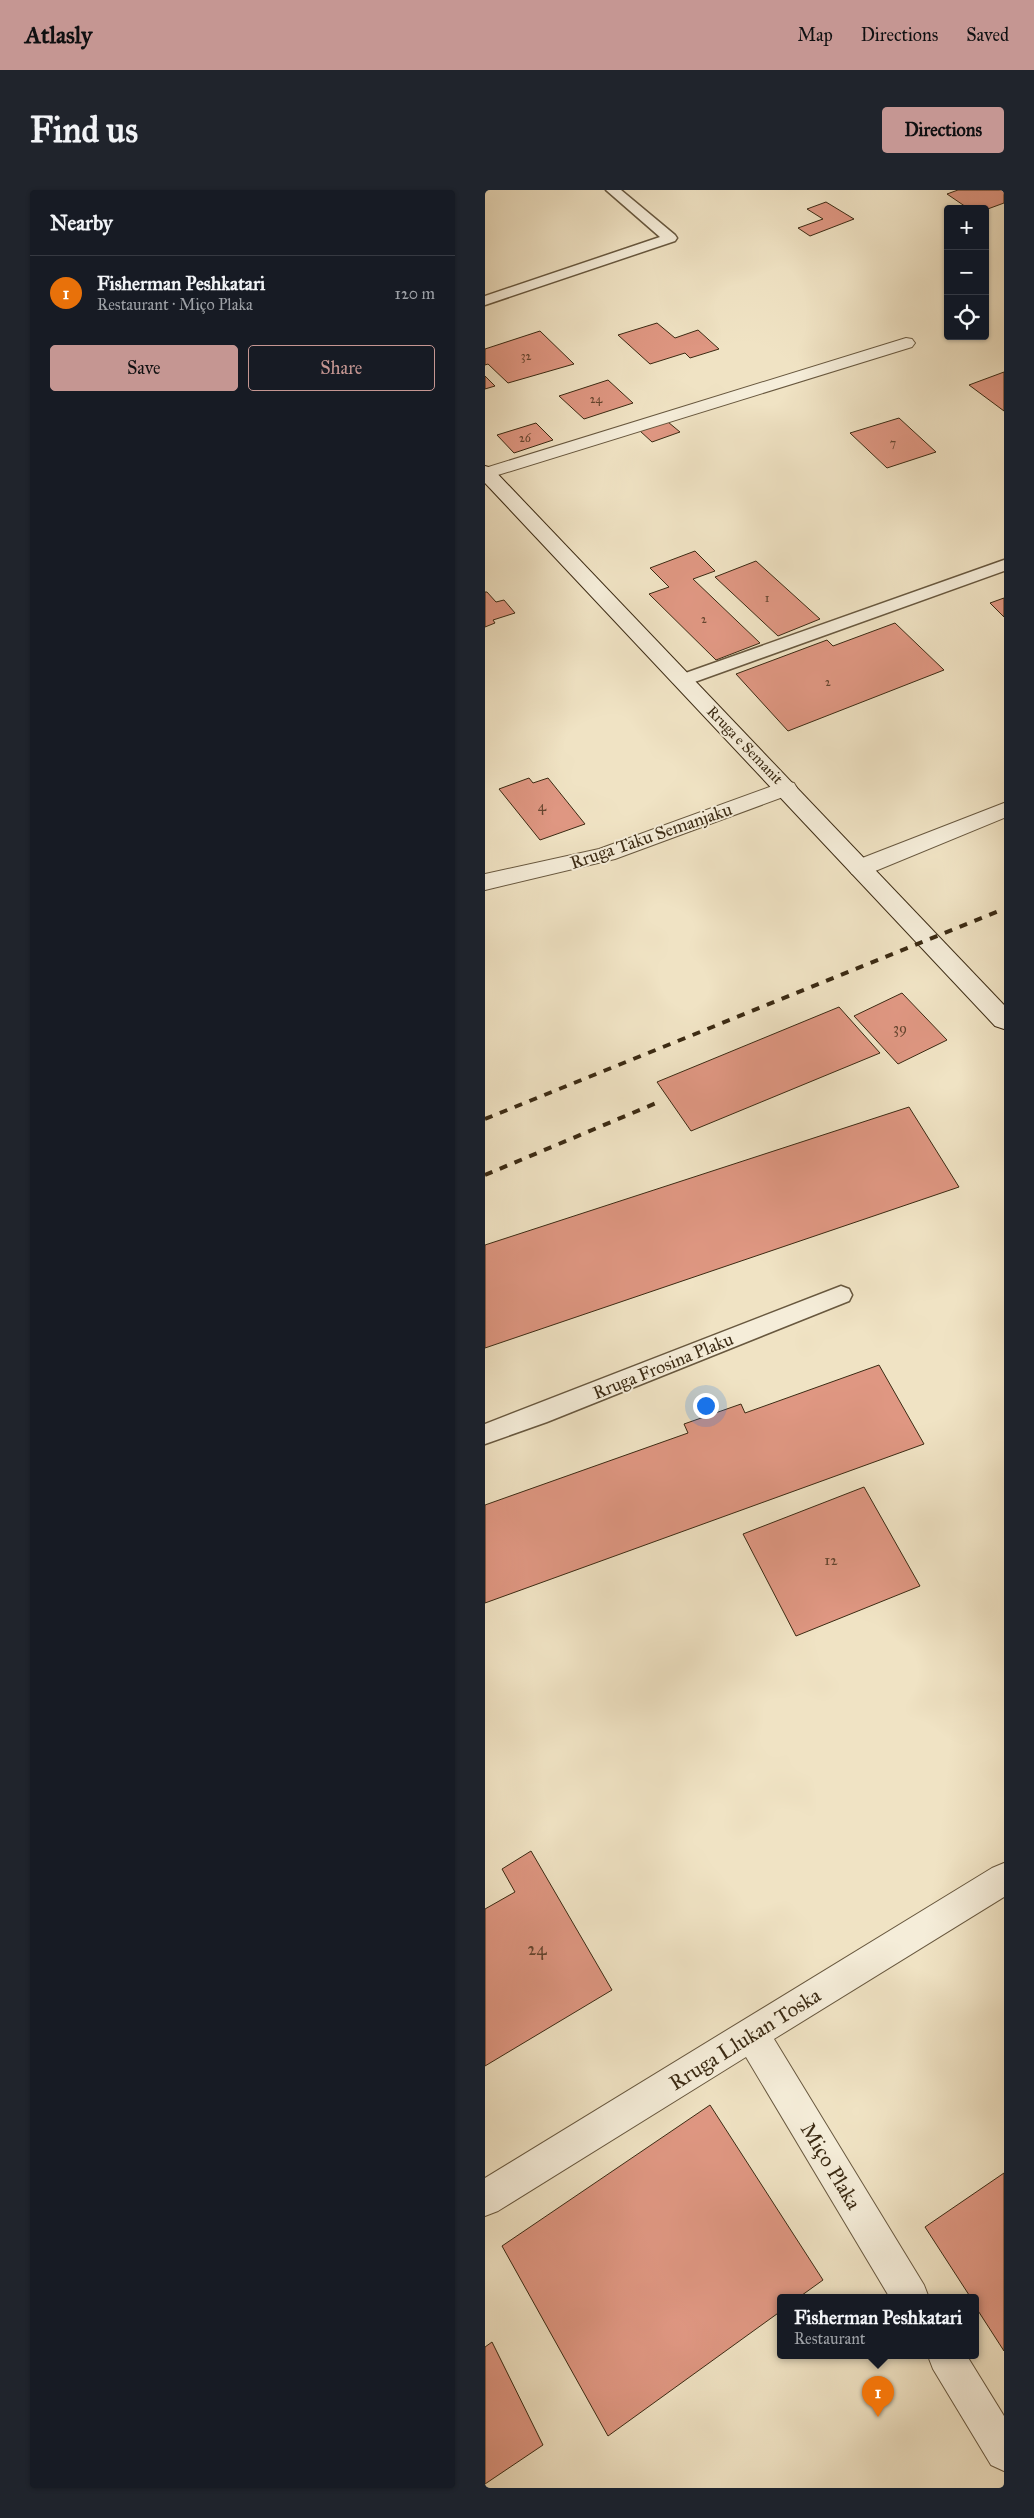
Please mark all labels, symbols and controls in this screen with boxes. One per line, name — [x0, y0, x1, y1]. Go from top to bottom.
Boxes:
text: Atlasly — [25, 20, 92, 50]
text: Map — [797, 24, 833, 46]
text: Directions — [861, 24, 938, 46]
text: Saved — [966, 24, 1009, 46]
button: Directions — [882, 107, 1004, 153]
text: Find us — [30, 109, 138, 152]
map controls — [944, 205, 989, 340]
button: + — [944, 205, 989, 250]
text: Nearby — [50, 210, 113, 236]
button: − — [944, 250, 989, 295]
text: Fisherman Peshkatari — [97, 272, 265, 295]
text: 1 — [63, 284, 69, 303]
text: 120 m — [395, 284, 435, 303]
text: Restaurant · Miço Plaka — [97, 295, 253, 314]
button: locate — [944, 295, 989, 340]
button: Save — [50, 345, 238, 391]
button: Share — [248, 345, 435, 391]
house number: 32 — [521, 349, 531, 363]
house number: 24 — [590, 392, 603, 406]
house number: 26 — [519, 431, 532, 445]
house number: 7 — [890, 436, 896, 450]
house number: 1 — [765, 591, 770, 605]
house number: 2 — [701, 612, 707, 626]
house number: 2 — [825, 675, 831, 689]
street label: Rruga e Semanit — [703, 702, 787, 788]
house number: 4 — [538, 797, 547, 815]
street label: Rruga Taku Semanjaku — [567, 798, 736, 875]
house number: 39 — [893, 1019, 907, 1037]
street label: Rruga Frosina Plaku — [590, 1328, 737, 1405]
your location — [693, 1393, 719, 1419]
house number: 12 — [824, 1551, 838, 1569]
house number: 24 — [528, 1938, 547, 1960]
street label: Rruga Llukan Toska — [664, 1982, 826, 2096]
street label: Miço Plaka — [795, 2118, 867, 2214]
popup — [777, 2294, 979, 2359]
text: Fisherman Peshkatari — [794, 2306, 962, 2329]
text: Restaurant — [794, 2329, 866, 2348]
pin: 1 — [862, 2376, 894, 2417]

